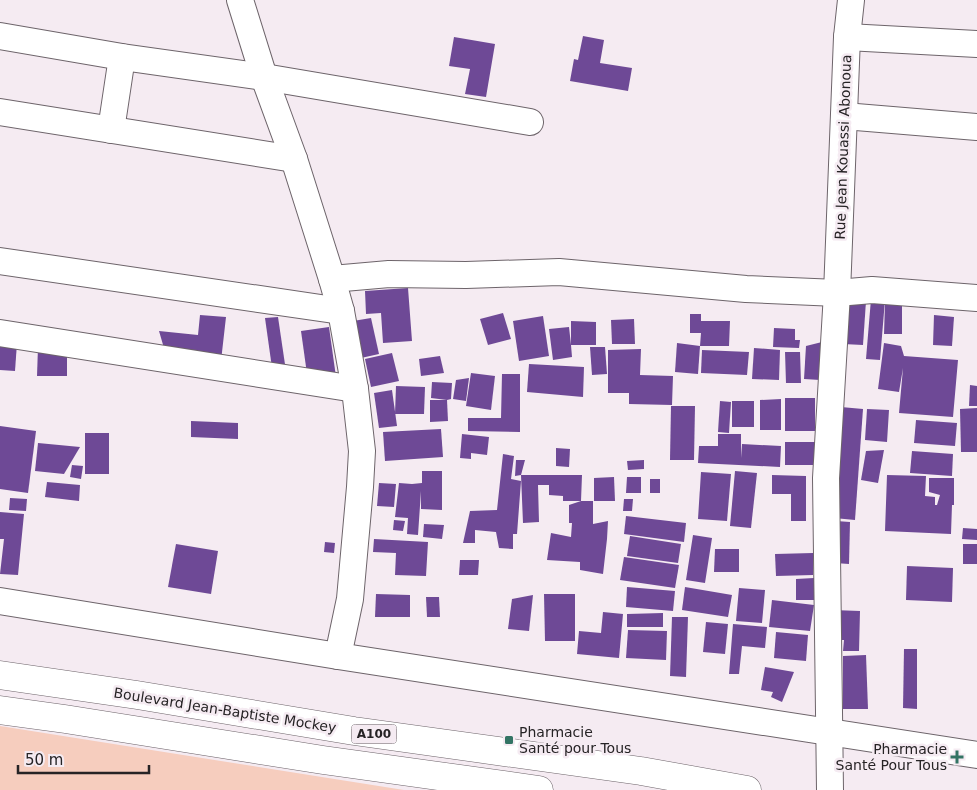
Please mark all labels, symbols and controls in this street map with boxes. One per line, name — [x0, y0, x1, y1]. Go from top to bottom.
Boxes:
street label: Rue Jean Kouassi Abonoua — [832, 54, 854, 240]
street label: Boulevard Jean-Baptiste Mockey — [113, 684, 337, 736]
road number: A100 — [352, 724, 396, 744]
place label: Pharmacie Santé pour Tous — [519, 724, 631, 756]
marker: Pharmacie Santé pour Tous — [503, 734, 515, 746]
place label: Pharmacie Santé Pour Tous — [836, 741, 947, 773]
scale bar — [18, 742, 149, 774]
text: 50 m — [25, 751, 63, 769]
marker: Pharmacie Santé Pour Tous — [951, 751, 963, 763]

